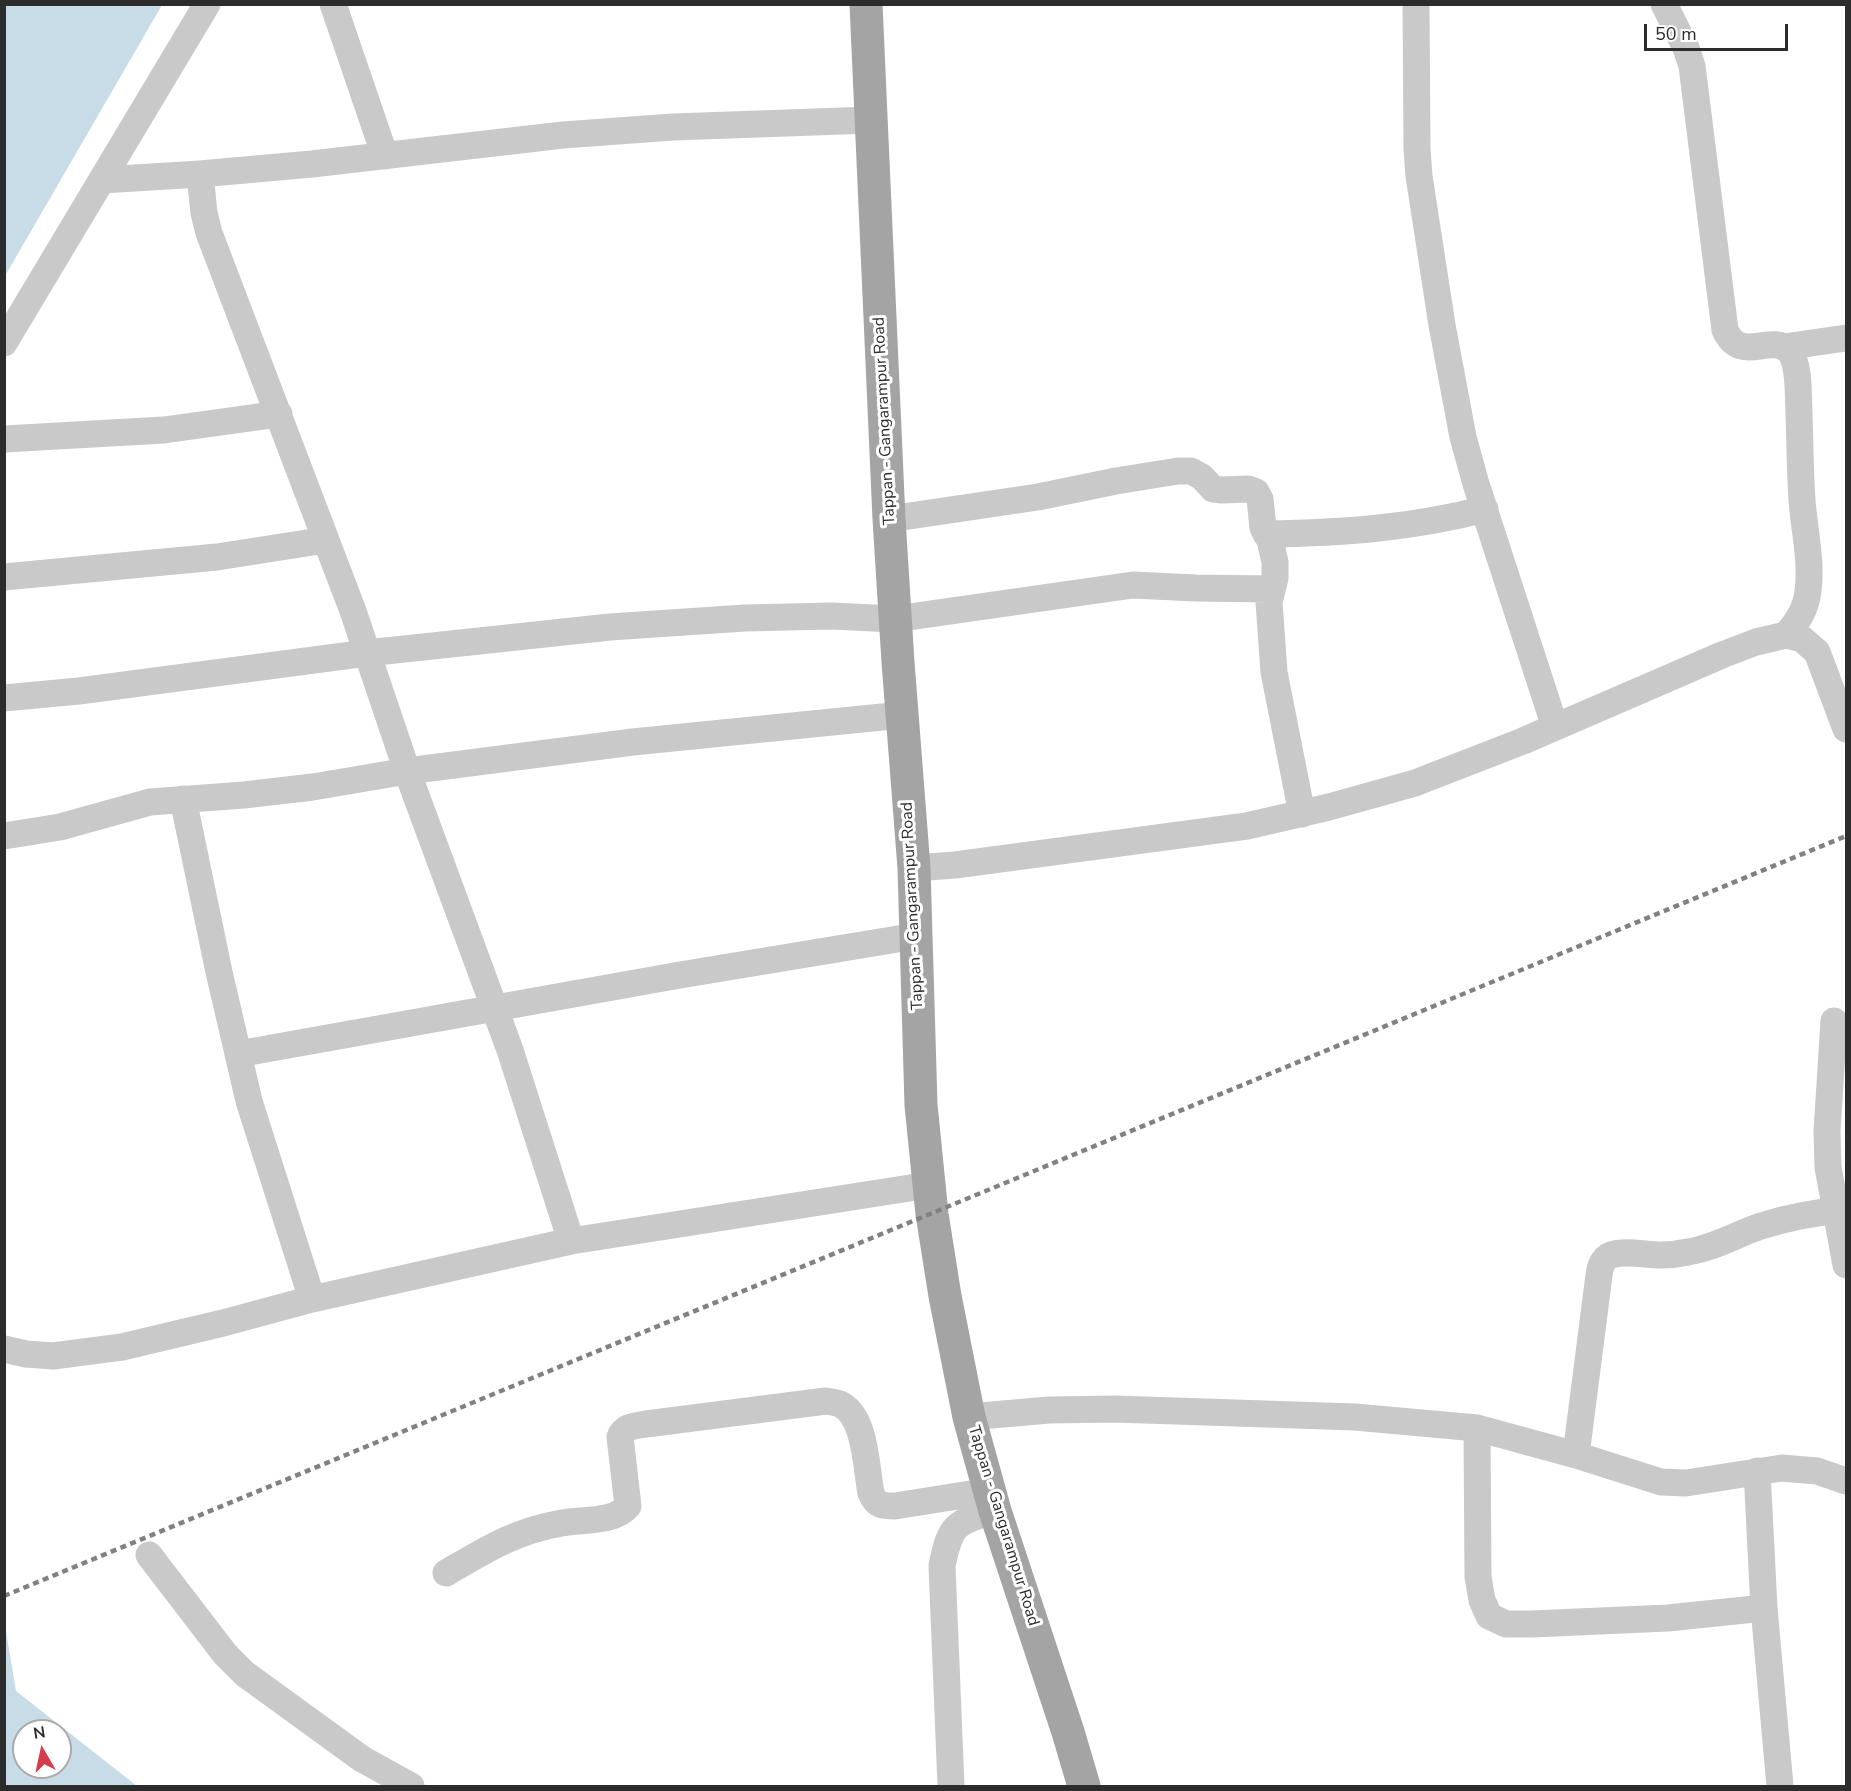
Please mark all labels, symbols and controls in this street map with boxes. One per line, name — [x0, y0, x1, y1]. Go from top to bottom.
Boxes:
scale bar — [1647, 12, 1791, 50]
text: 50 m — [1655, 22, 1697, 46]
street label: Tappan - Gangarampur Road — [870, 316, 900, 526]
street label: Tappan - Gangarampur Road — [898, 801, 928, 1011]
street label: Tappan - Gangarampur Road — [963, 1424, 1043, 1628]
north arrow — [12, 1719, 72, 1779]
text: N — [32, 1721, 47, 1745]

